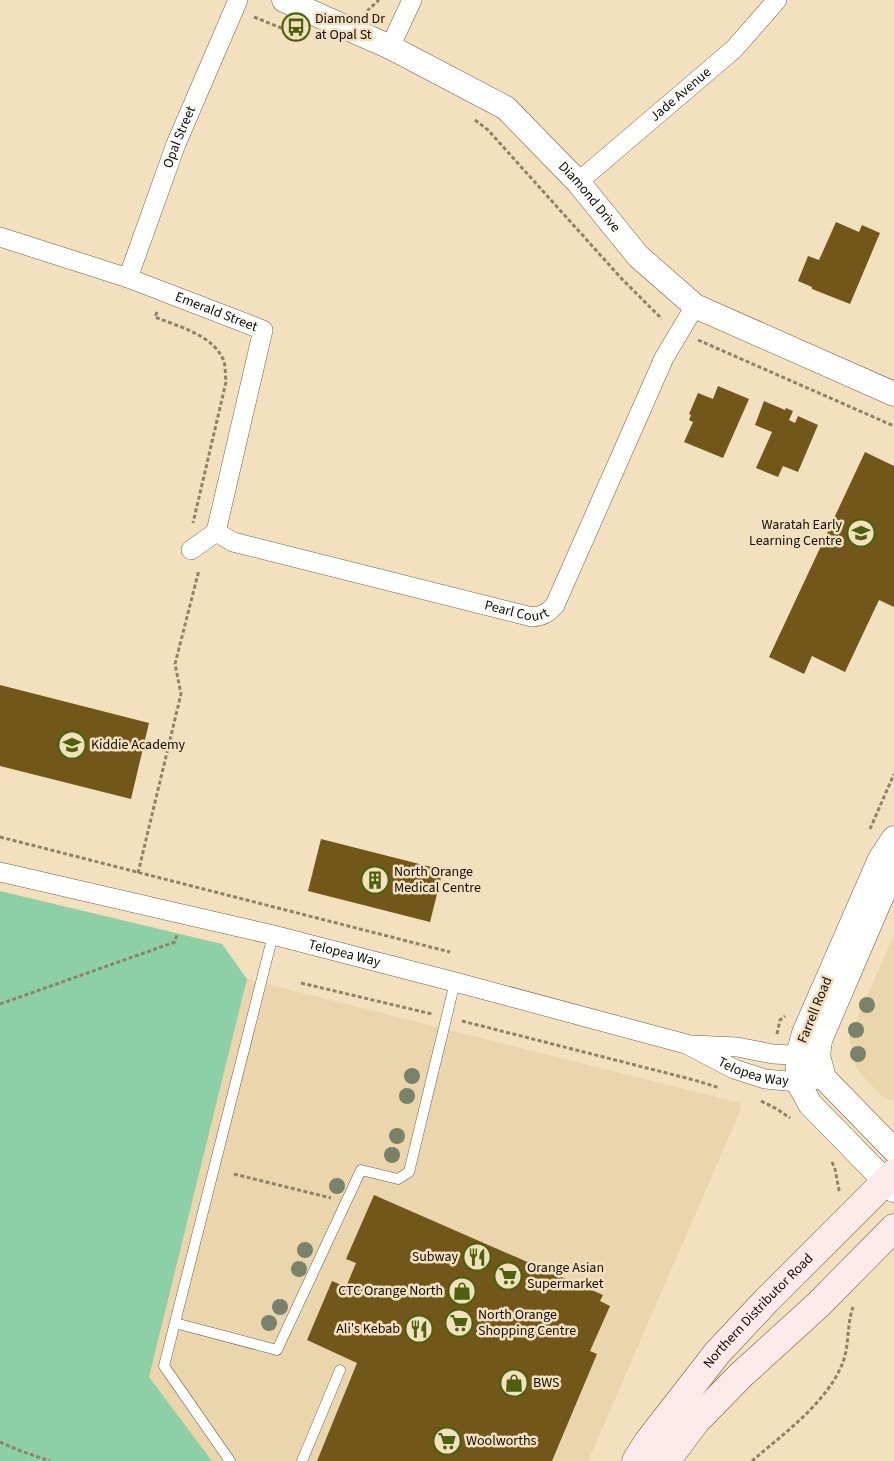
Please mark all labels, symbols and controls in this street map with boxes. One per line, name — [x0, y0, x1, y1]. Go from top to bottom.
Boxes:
place label: Diamond Dr at Opal St — [315, 9, 385, 45]
bus stop icon: Diamond Dr at Opal St — [281, 12, 311, 42]
street label: Jade Avenue — [646, 63, 716, 126]
street label: Opal Street — [158, 103, 201, 171]
street label: Diamond Drive — [554, 157, 625, 237]
street label: Emerald Street — [172, 287, 261, 337]
place label: Waratah Early Learning Centre — [749, 515, 842, 551]
school or university icon: Waratah Early Learning Centre — [846, 518, 876, 548]
street label: Pearl Court — [482, 595, 553, 627]
school or university icon: Kiddie Academy — [57, 730, 87, 760]
place label: Kiddie Academy — [91, 735, 185, 755]
place label: North Orange Medical Centre — [394, 862, 481, 898]
building icon: North Orange Medical Centre — [360, 865, 390, 895]
street label: Telopea Way — [306, 935, 383, 972]
street label: Farrell Road — [793, 974, 837, 1046]
street label: Telopea Way — [714, 1052, 790, 1091]
restaurant icon: Subway — [462, 1242, 492, 1272]
place label: Subway — [412, 1247, 458, 1267]
street label: Northern Distributor Road — [699, 1249, 818, 1373]
place label: Orange Asian Supermarket — [527, 1258, 604, 1294]
supermarket icon: Orange Asian Supermarket — [493, 1261, 523, 1291]
shop icon: CTC Orange North — [447, 1276, 477, 1306]
place label: CTC Orange North — [338, 1281, 443, 1301]
place label: North Orange Shopping Centre — [478, 1305, 576, 1341]
supermarket icon: North Orange Shopping Centre — [444, 1308, 474, 1338]
restaurant icon: Ali's Kebab — [404, 1314, 434, 1344]
place label: Ali's Kebab — [336, 1319, 400, 1339]
shop icon: BWS — [499, 1368, 529, 1398]
place label: BWS — [533, 1373, 560, 1393]
supermarket icon: Woolworths — [432, 1426, 462, 1456]
place label: Woolworths — [466, 1431, 537, 1451]

